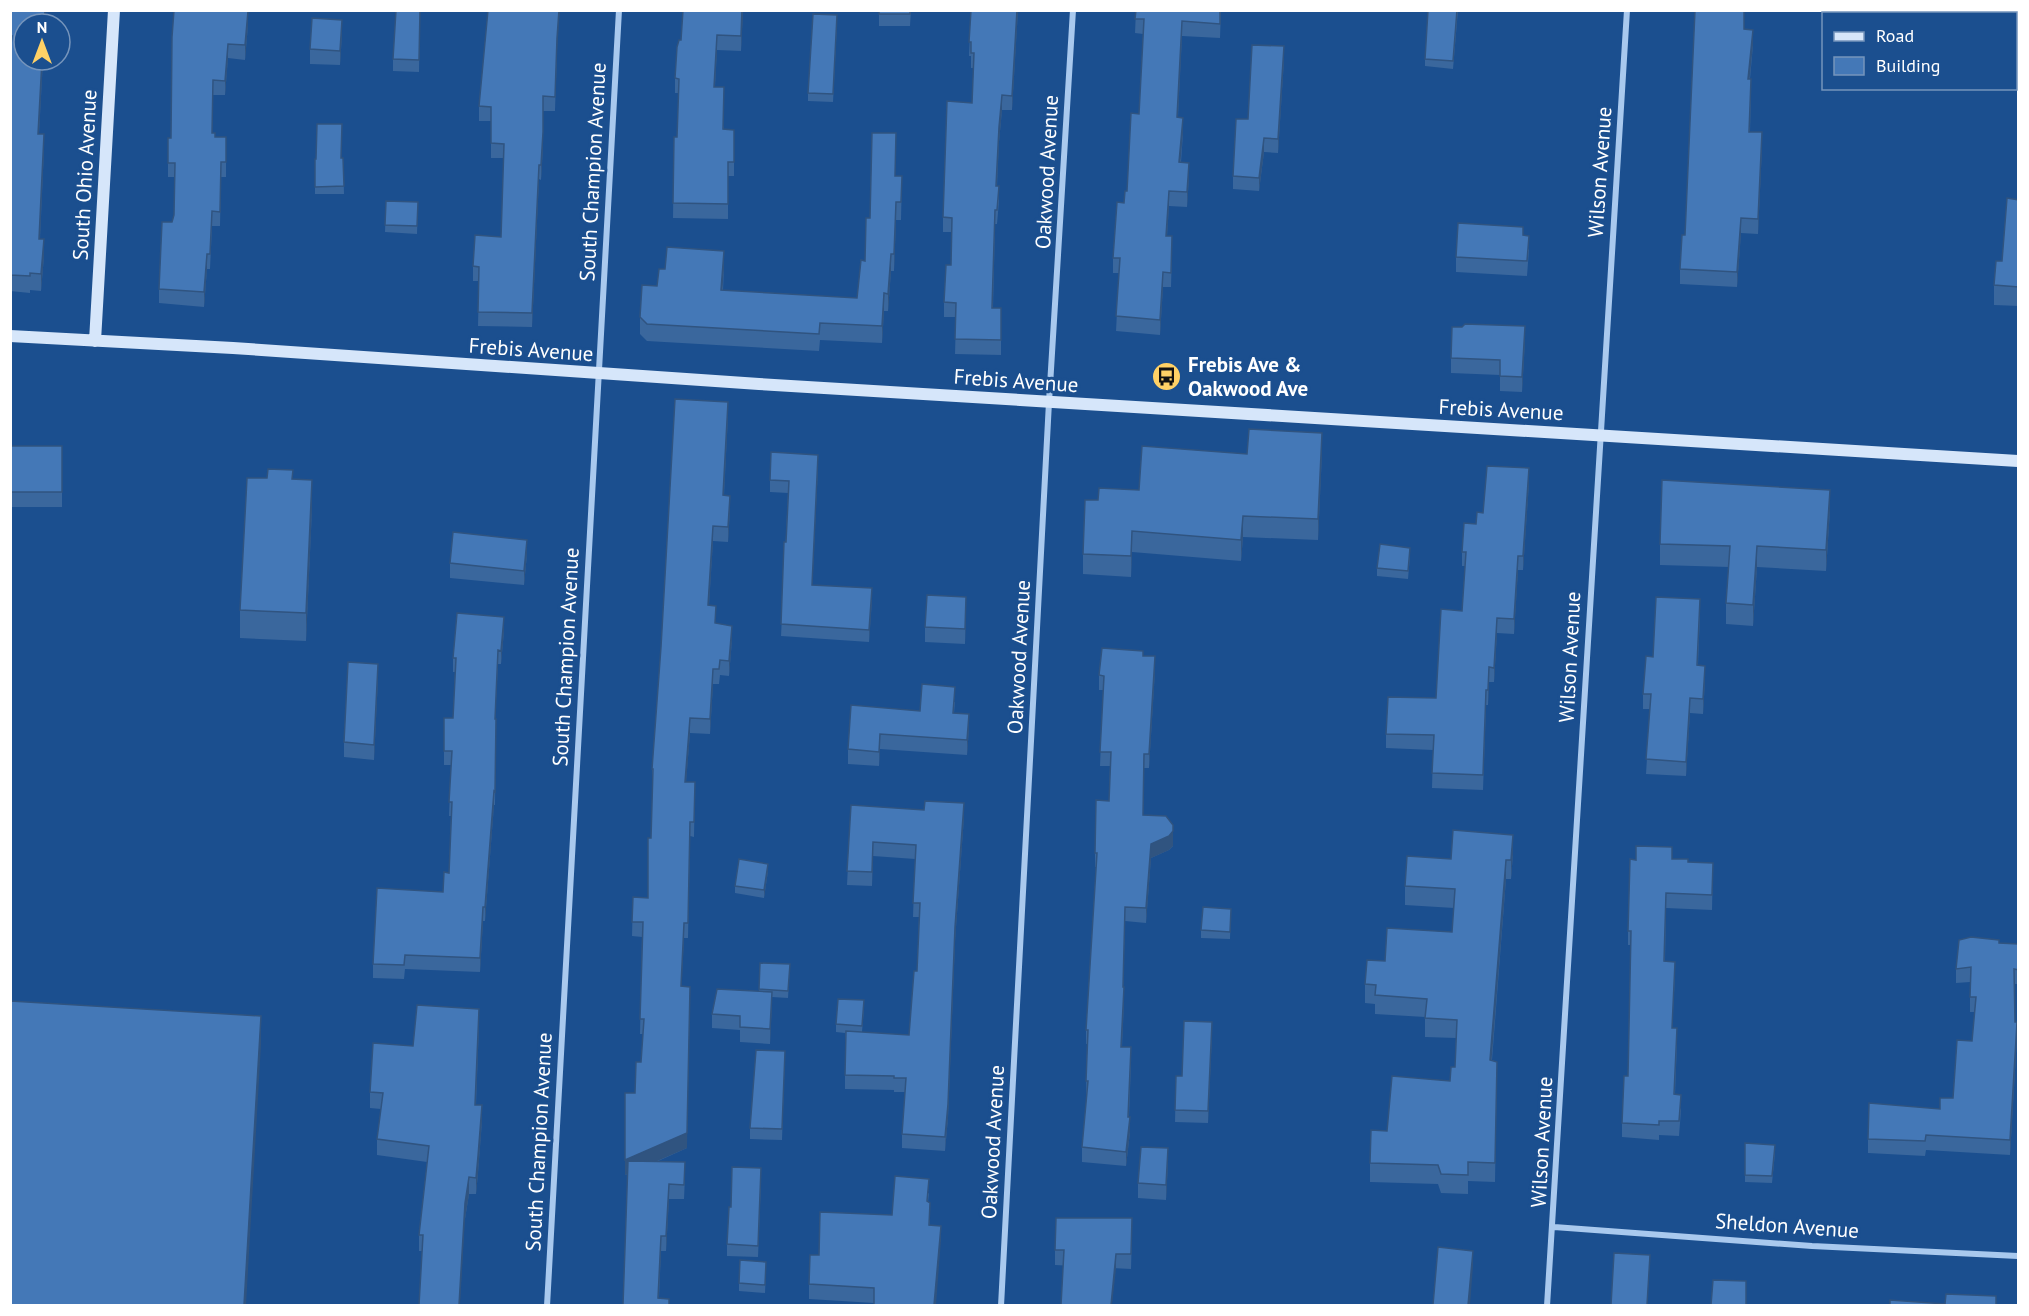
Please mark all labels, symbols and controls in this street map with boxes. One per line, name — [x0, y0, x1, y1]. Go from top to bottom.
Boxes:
north arrow — [12, 12, 72, 72]
legend — [1822, 12, 2017, 90]
text: N — [37, 17, 47, 37]
text: Road — [1876, 24, 1914, 47]
text: Building — [1876, 54, 1940, 77]
street label: South Champion Avenue — [573, 62, 612, 282]
street label: South Ohio Avenue — [67, 89, 102, 261]
street label: Oakwood Avenue — [1029, 94, 1064, 250]
street label: Wilson Avenue — [1581, 106, 1618, 238]
street label: Frebis Avenue — [468, 332, 594, 367]
place label: Frebis Ave & Oakwood Ave — [1188, 351, 1308, 402]
bus stop icon: Frebis Ave & Oakwood Ave — [1151, 361, 1183, 393]
street label: Frebis Avenue — [953, 363, 1079, 398]
street label: Frebis Avenue — [1438, 393, 1564, 426]
street label: South Champion Avenue — [546, 547, 585, 767]
street label: Oakwood Avenue — [1001, 579, 1036, 735]
street label: Wilson Avenue — [1553, 591, 1586, 723]
street label: South Champion Avenue — [519, 1032, 558, 1252]
street label: Oakwood Avenue — [975, 1064, 1010, 1220]
street label: Wilson Avenue — [1525, 1076, 1558, 1208]
street label: Sheldon Avenue — [1714, 1207, 1860, 1244]

